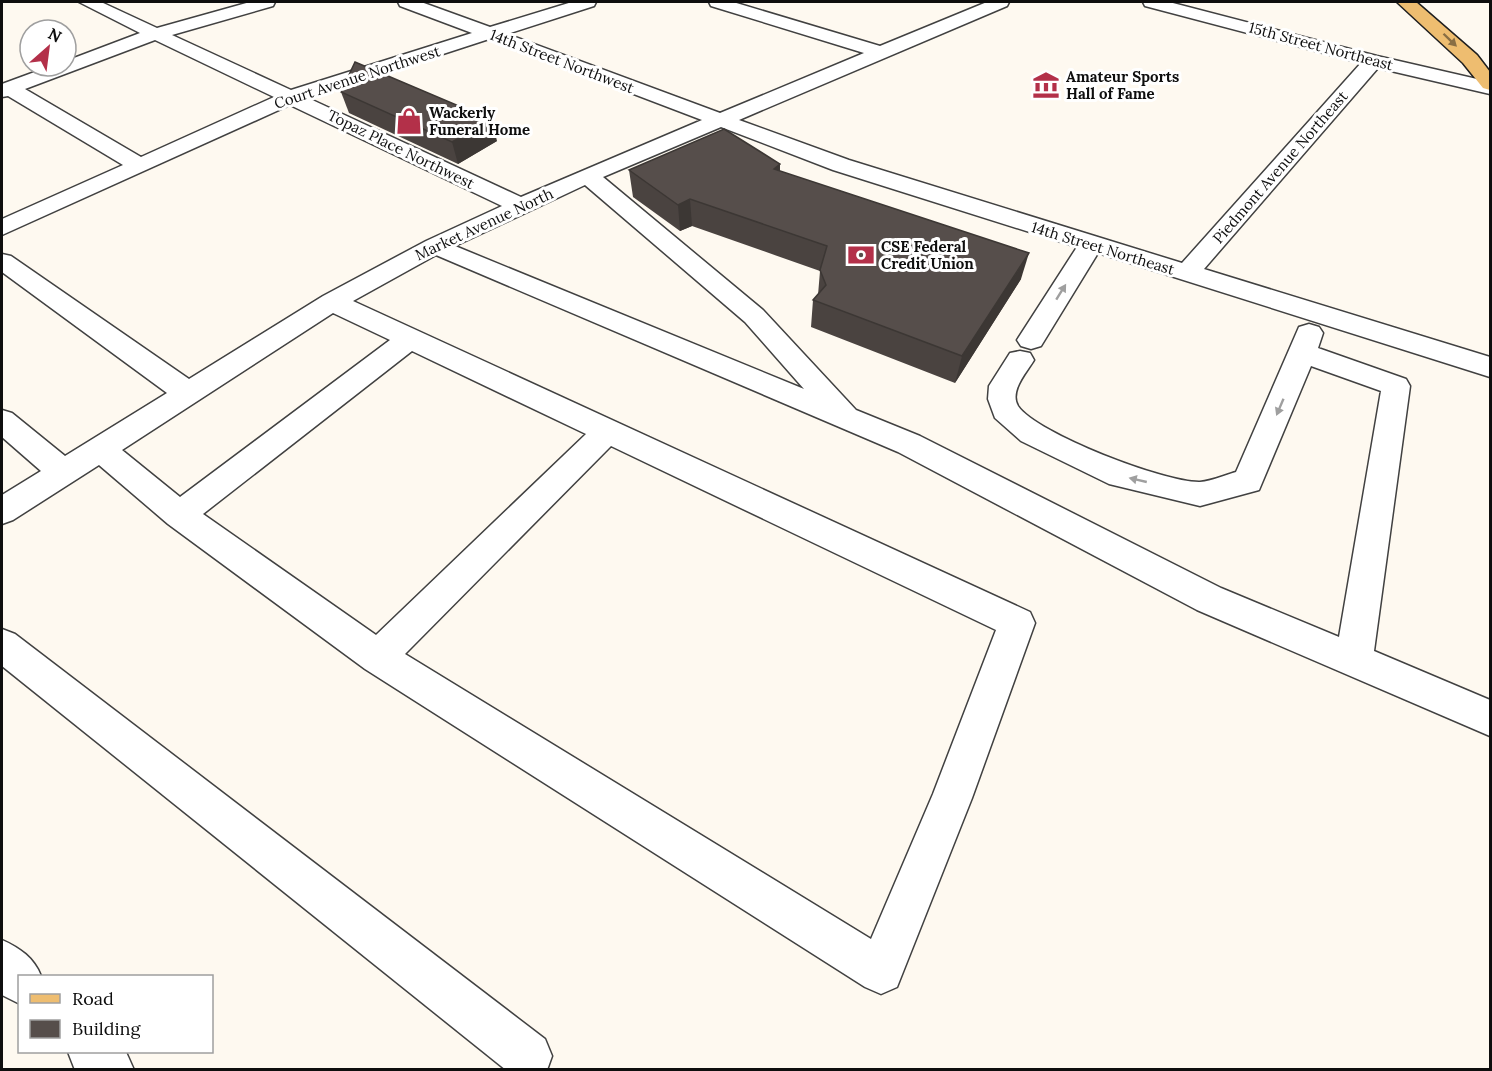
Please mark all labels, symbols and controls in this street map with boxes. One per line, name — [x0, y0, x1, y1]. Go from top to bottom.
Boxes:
north arrow — [18, 18, 78, 78]
street label: 15th Street Northeast — [1247, 18, 1396, 74]
text: N — [45, 23, 65, 46]
street label: 14th Street Northwest — [487, 25, 637, 97]
one-way arrow — [1443, 33, 1457, 47]
street label: Court Avenue Northwest — [272, 41, 443, 113]
place label: Amateur Sports Hall of Fame — [1066, 67, 1179, 103]
museum icon: Amateur Sports Hall of Fame — [1031, 70, 1061, 100]
street label: Piedmont Avenue Northeast — [1208, 87, 1352, 247]
place label: Wackerly Funeral Home — [429, 103, 530, 139]
street label: Topaz Place Northwest — [325, 105, 478, 193]
shop icon: Wackerly Funeral Home — [394, 106, 424, 136]
street label: Market Avenue North — [412, 184, 556, 264]
street label: 14th Street Northeast — [1029, 217, 1177, 279]
place label: CSE Federal Credit Union — [881, 237, 974, 273]
bank icon: CSE Federal Credit Union — [846, 240, 876, 270]
one-way arrow — [1056, 284, 1067, 301]
one-way arrow — [1275, 398, 1284, 416]
one-way arrow — [1128, 475, 1147, 484]
legend — [18, 975, 213, 1053]
text: Road — [72, 987, 114, 1010]
text: Building — [72, 1017, 142, 1040]

